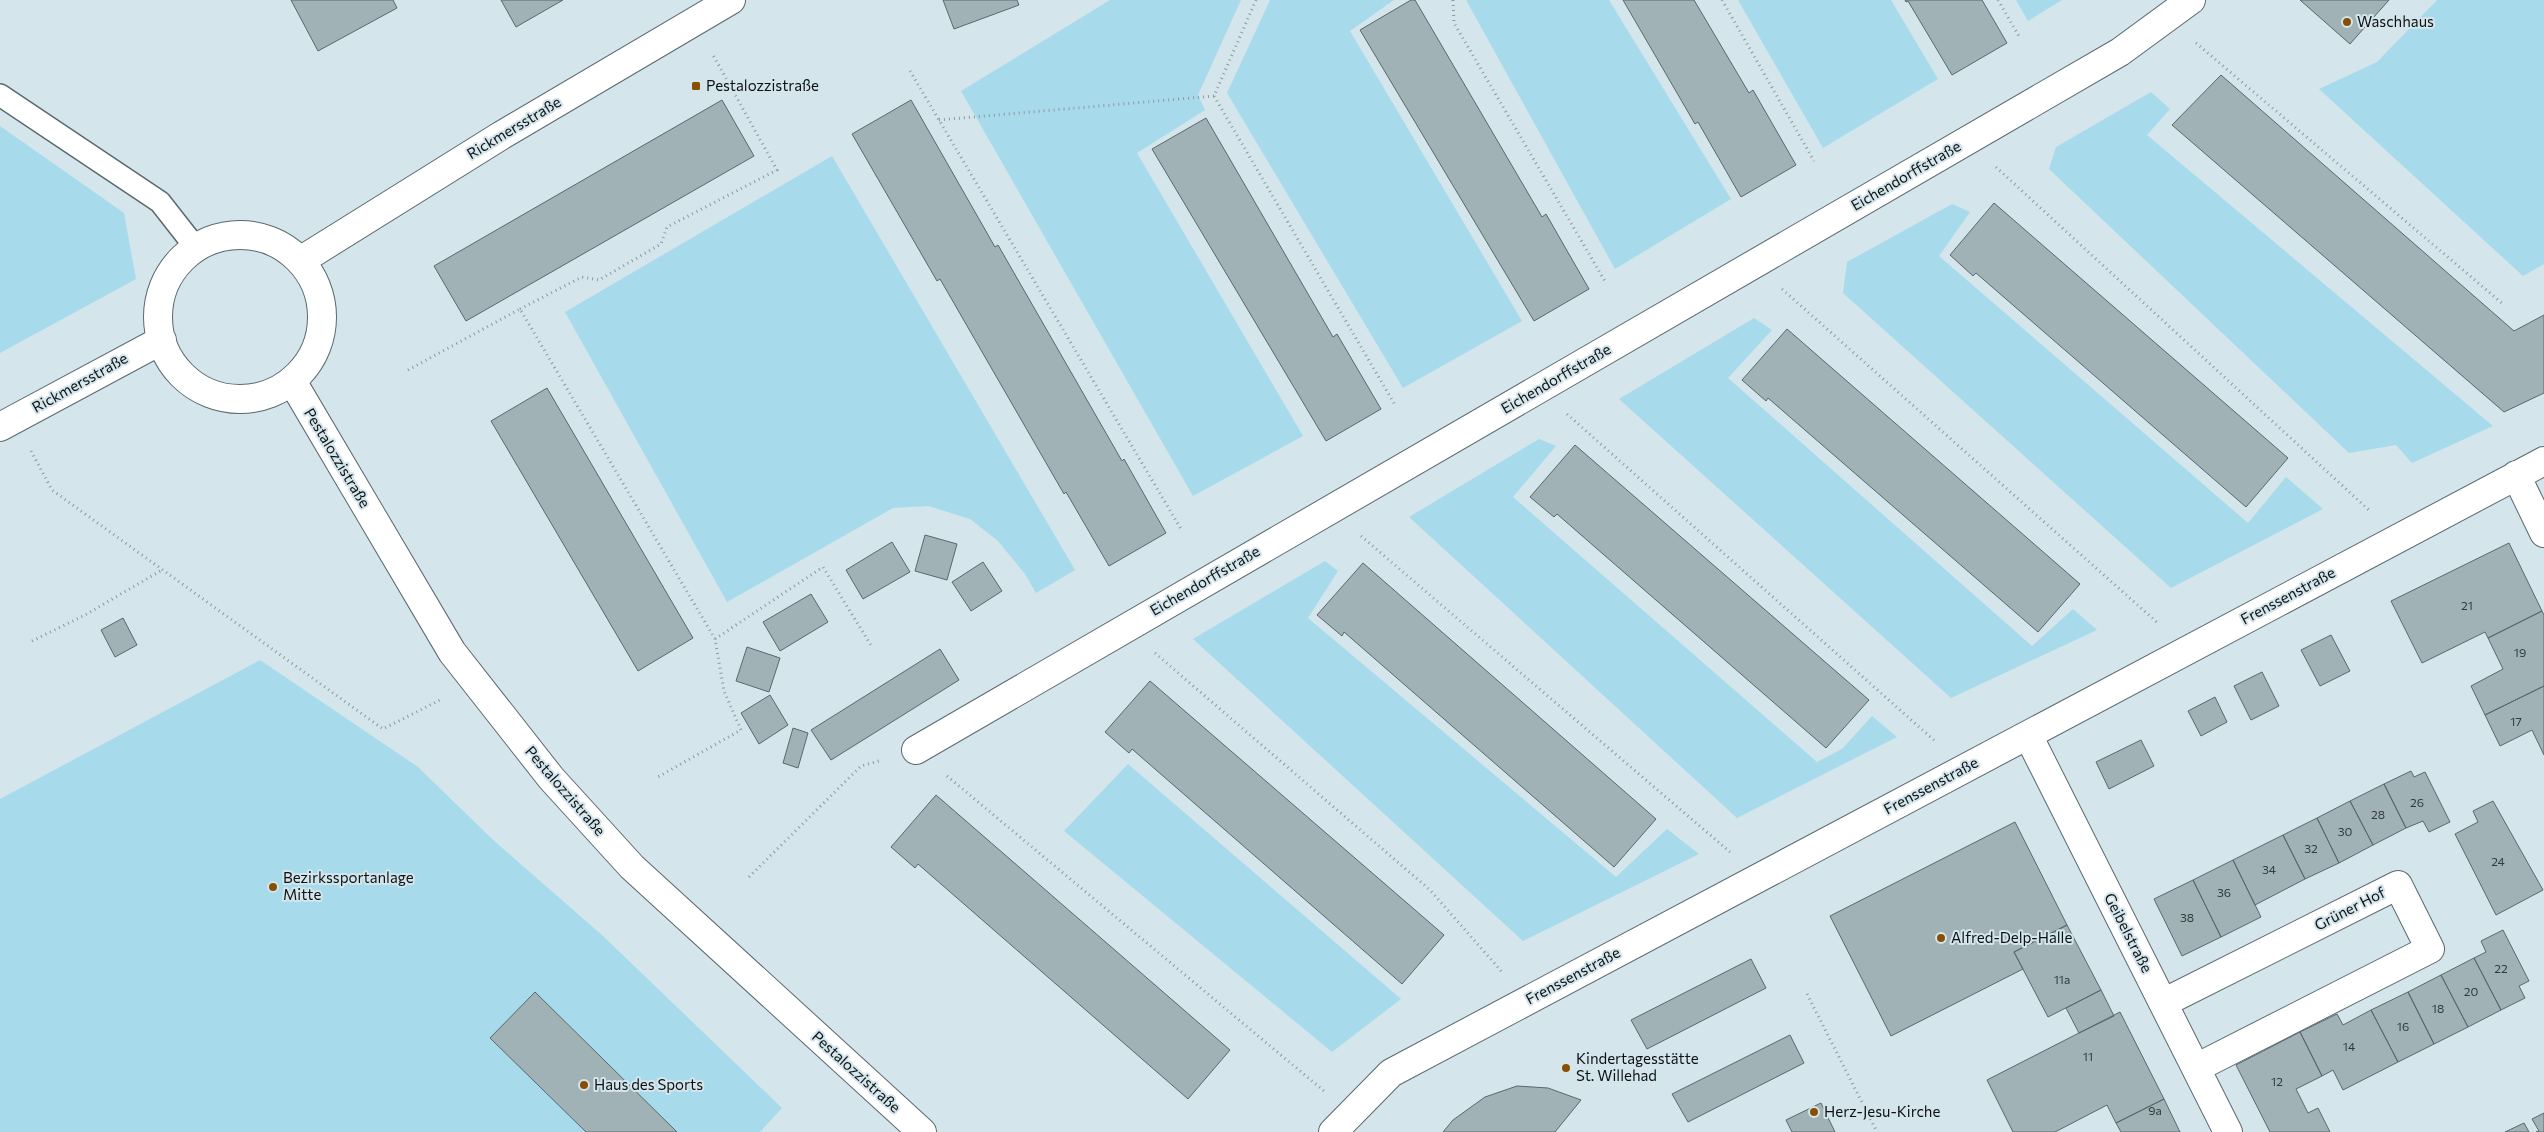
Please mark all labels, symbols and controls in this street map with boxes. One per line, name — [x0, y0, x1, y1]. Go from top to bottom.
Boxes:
place label: Waschhaus — [2357, 12, 2434, 30]
marker: Waschhaus — [2341, 16, 2353, 28]
place label: Pestalozzistraße — [706, 76, 819, 94]
marker: Pestalozzistraße — [690, 80, 702, 92]
street label: Rickmersstraße — [463, 92, 564, 162]
street label: Eichendorffstraße — [1847, 136, 1964, 214]
street label: Eichendorffstraße — [1497, 339, 1614, 417]
street label: Rickmersstraße — [29, 348, 131, 416]
street label: Pestalozzistraße — [301, 404, 375, 511]
street label: Eichendorffstraße — [1146, 541, 1263, 619]
street label: Frenssenstraße — [2237, 563, 2338, 628]
house number: 21 — [2461, 598, 2473, 612]
house number: 19 — [2514, 645, 2526, 659]
house number: 17 — [2510, 714, 2522, 728]
street label: Pestalozzistraße — [522, 742, 610, 839]
street label: Frenssenstraße — [1880, 753, 1981, 818]
house number: 26 — [2410, 795, 2424, 809]
house number: 28 — [2371, 807, 2385, 821]
house number: 30 — [2338, 824, 2353, 838]
house number: 32 — [2304, 841, 2318, 855]
house number: 24 — [2491, 854, 2505, 868]
house number: 34 — [2262, 862, 2276, 876]
place label: Bezirkssportanlage Mitte — [283, 868, 414, 903]
marker: Bezirkssportanlage Mitte — [267, 881, 279, 893]
street label: Grüner Hof — [2311, 883, 2388, 934]
house number: 36 — [2217, 885, 2231, 899]
street label: Geibelstraße — [2101, 890, 2157, 975]
house number: 38 — [2180, 910, 2194, 924]
place label: Alfred-Delp-Halle — [1951, 928, 2072, 946]
marker: Alfred-Delp-Halle — [1935, 932, 1947, 944]
street label: Frenssenstraße — [1522, 943, 1623, 1008]
house number: 22 — [2494, 961, 2508, 975]
house number: 11a — [2054, 972, 2070, 986]
house number: 20 — [2464, 984, 2478, 998]
house number: 18 — [2432, 1001, 2444, 1015]
house number: 16 — [2397, 1019, 2409, 1033]
street label: Pestalozzistraße — [809, 1027, 905, 1116]
house number: 14 — [2343, 1039, 2355, 1053]
place label: Kindertagesstätte St. Willehad — [1576, 1049, 1699, 1084]
house number: 11 — [2083, 1049, 2093, 1063]
marker: Kindertagesstätte St. Willehad — [1560, 1062, 1572, 1074]
house number: 12 — [2271, 1074, 2283, 1088]
place label: Haus des Sports — [594, 1075, 703, 1093]
marker: Haus des Sports — [578, 1079, 590, 1091]
place label: Herz-Jesu-Kirche — [1824, 1102, 1940, 1120]
house number: 9a — [2148, 1103, 2162, 1117]
marker: Herz-Jesu-Kirche — [1808, 1106, 1820, 1118]

